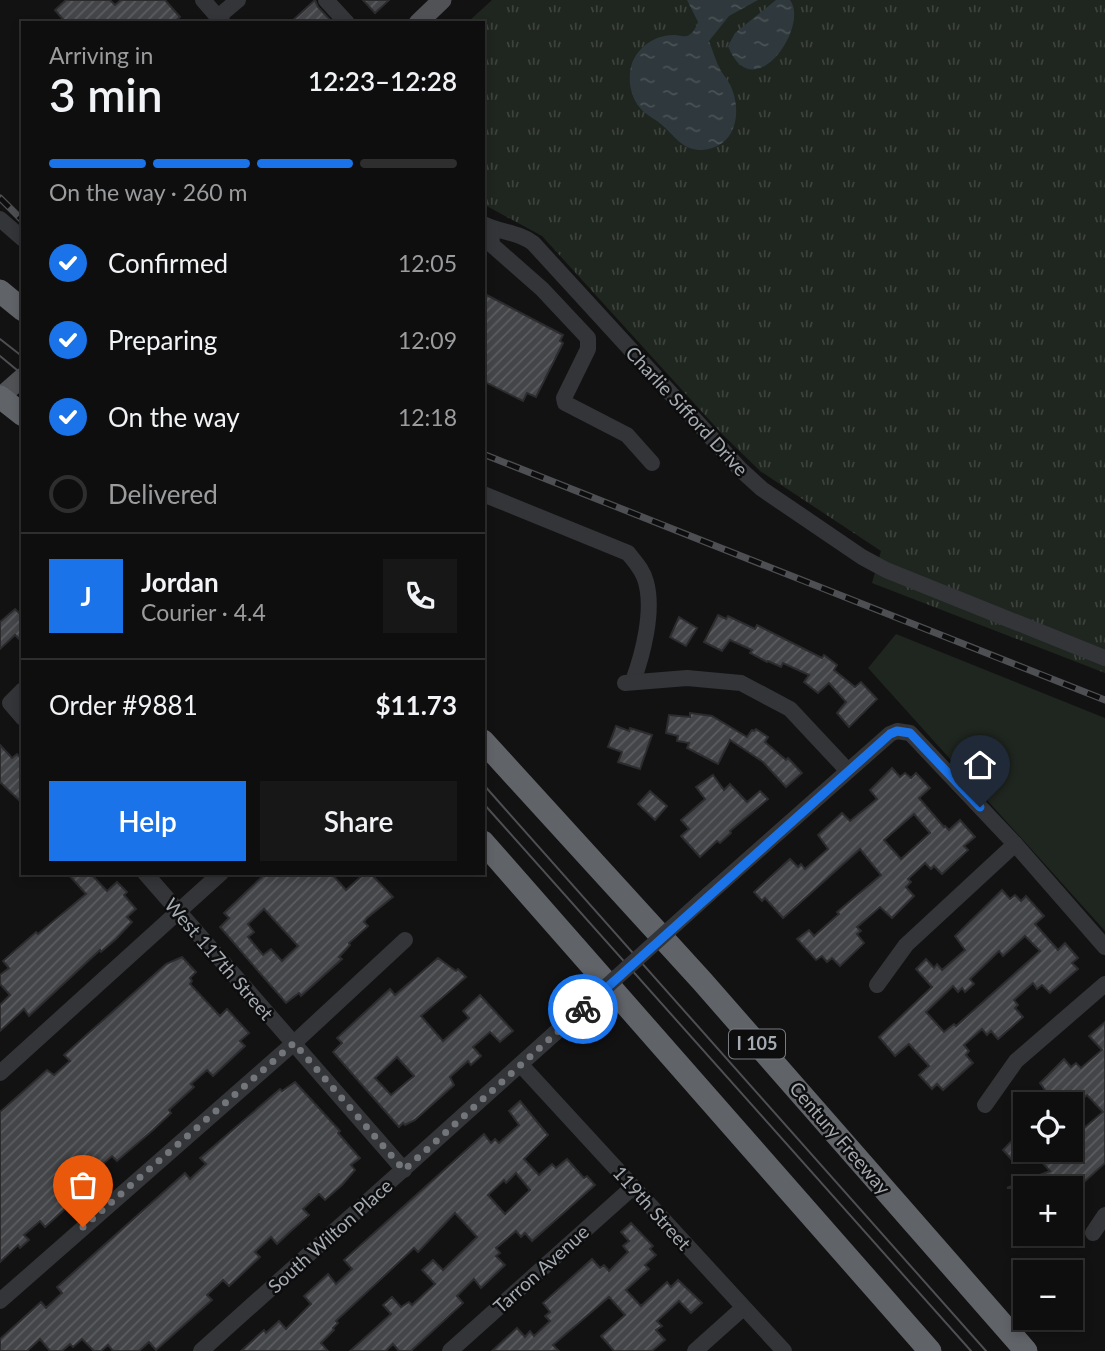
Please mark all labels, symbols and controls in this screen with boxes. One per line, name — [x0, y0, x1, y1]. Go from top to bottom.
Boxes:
text: Arriving in — [49, 41, 153, 69]
text: 12:23–12:28 — [308, 65, 457, 97]
text: 3 min — [49, 67, 163, 122]
text: On the way · 260 m — [49, 178, 248, 206]
icon: check — [49, 244, 87, 282]
text: Confirmed — [108, 247, 228, 279]
text: 12:05 — [398, 249, 457, 277]
icon: check — [49, 321, 87, 359]
text: Preparing — [108, 324, 217, 356]
text: 12:09 — [398, 326, 457, 354]
street label: Charlie Sifford Drive — [621, 341, 753, 480]
icon: check — [49, 398, 87, 436]
text: On the way — [108, 401, 240, 433]
text: 12:18 — [398, 403, 457, 431]
text: Delivered — [108, 478, 218, 510]
button: phone — [383, 559, 457, 633]
text: Jordan — [141, 566, 219, 598]
text: J — [80, 580, 92, 612]
text: Courier · 4.4 — [141, 598, 266, 626]
text: Order #9881 — [49, 689, 198, 721]
text: $11.73 — [375, 689, 457, 721]
pin — [950, 735, 1010, 807]
icon: home — [961, 746, 999, 784]
button: Help — [49, 781, 246, 861]
button: Share — [260, 781, 457, 861]
street label: West 117th Street — [160, 893, 279, 1024]
courier — [548, 974, 618, 1044]
icon: bike — [564, 990, 602, 1028]
road number: I 105 — [729, 1030, 785, 1058]
street label: Century Freeway — [785, 1077, 896, 1199]
map controls — [1013, 1092, 1083, 1330]
button: locate — [1013, 1092, 1083, 1162]
pin — [53, 1155, 113, 1227]
street label: 119th Street — [609, 1161, 696, 1255]
icon: bag — [64, 1166, 102, 1204]
street label: South Wilton Place — [263, 1174, 397, 1298]
button: + — [1013, 1176, 1083, 1246]
street label: Tarron Avenue — [488, 1220, 593, 1317]
button: − — [1013, 1260, 1083, 1330]

